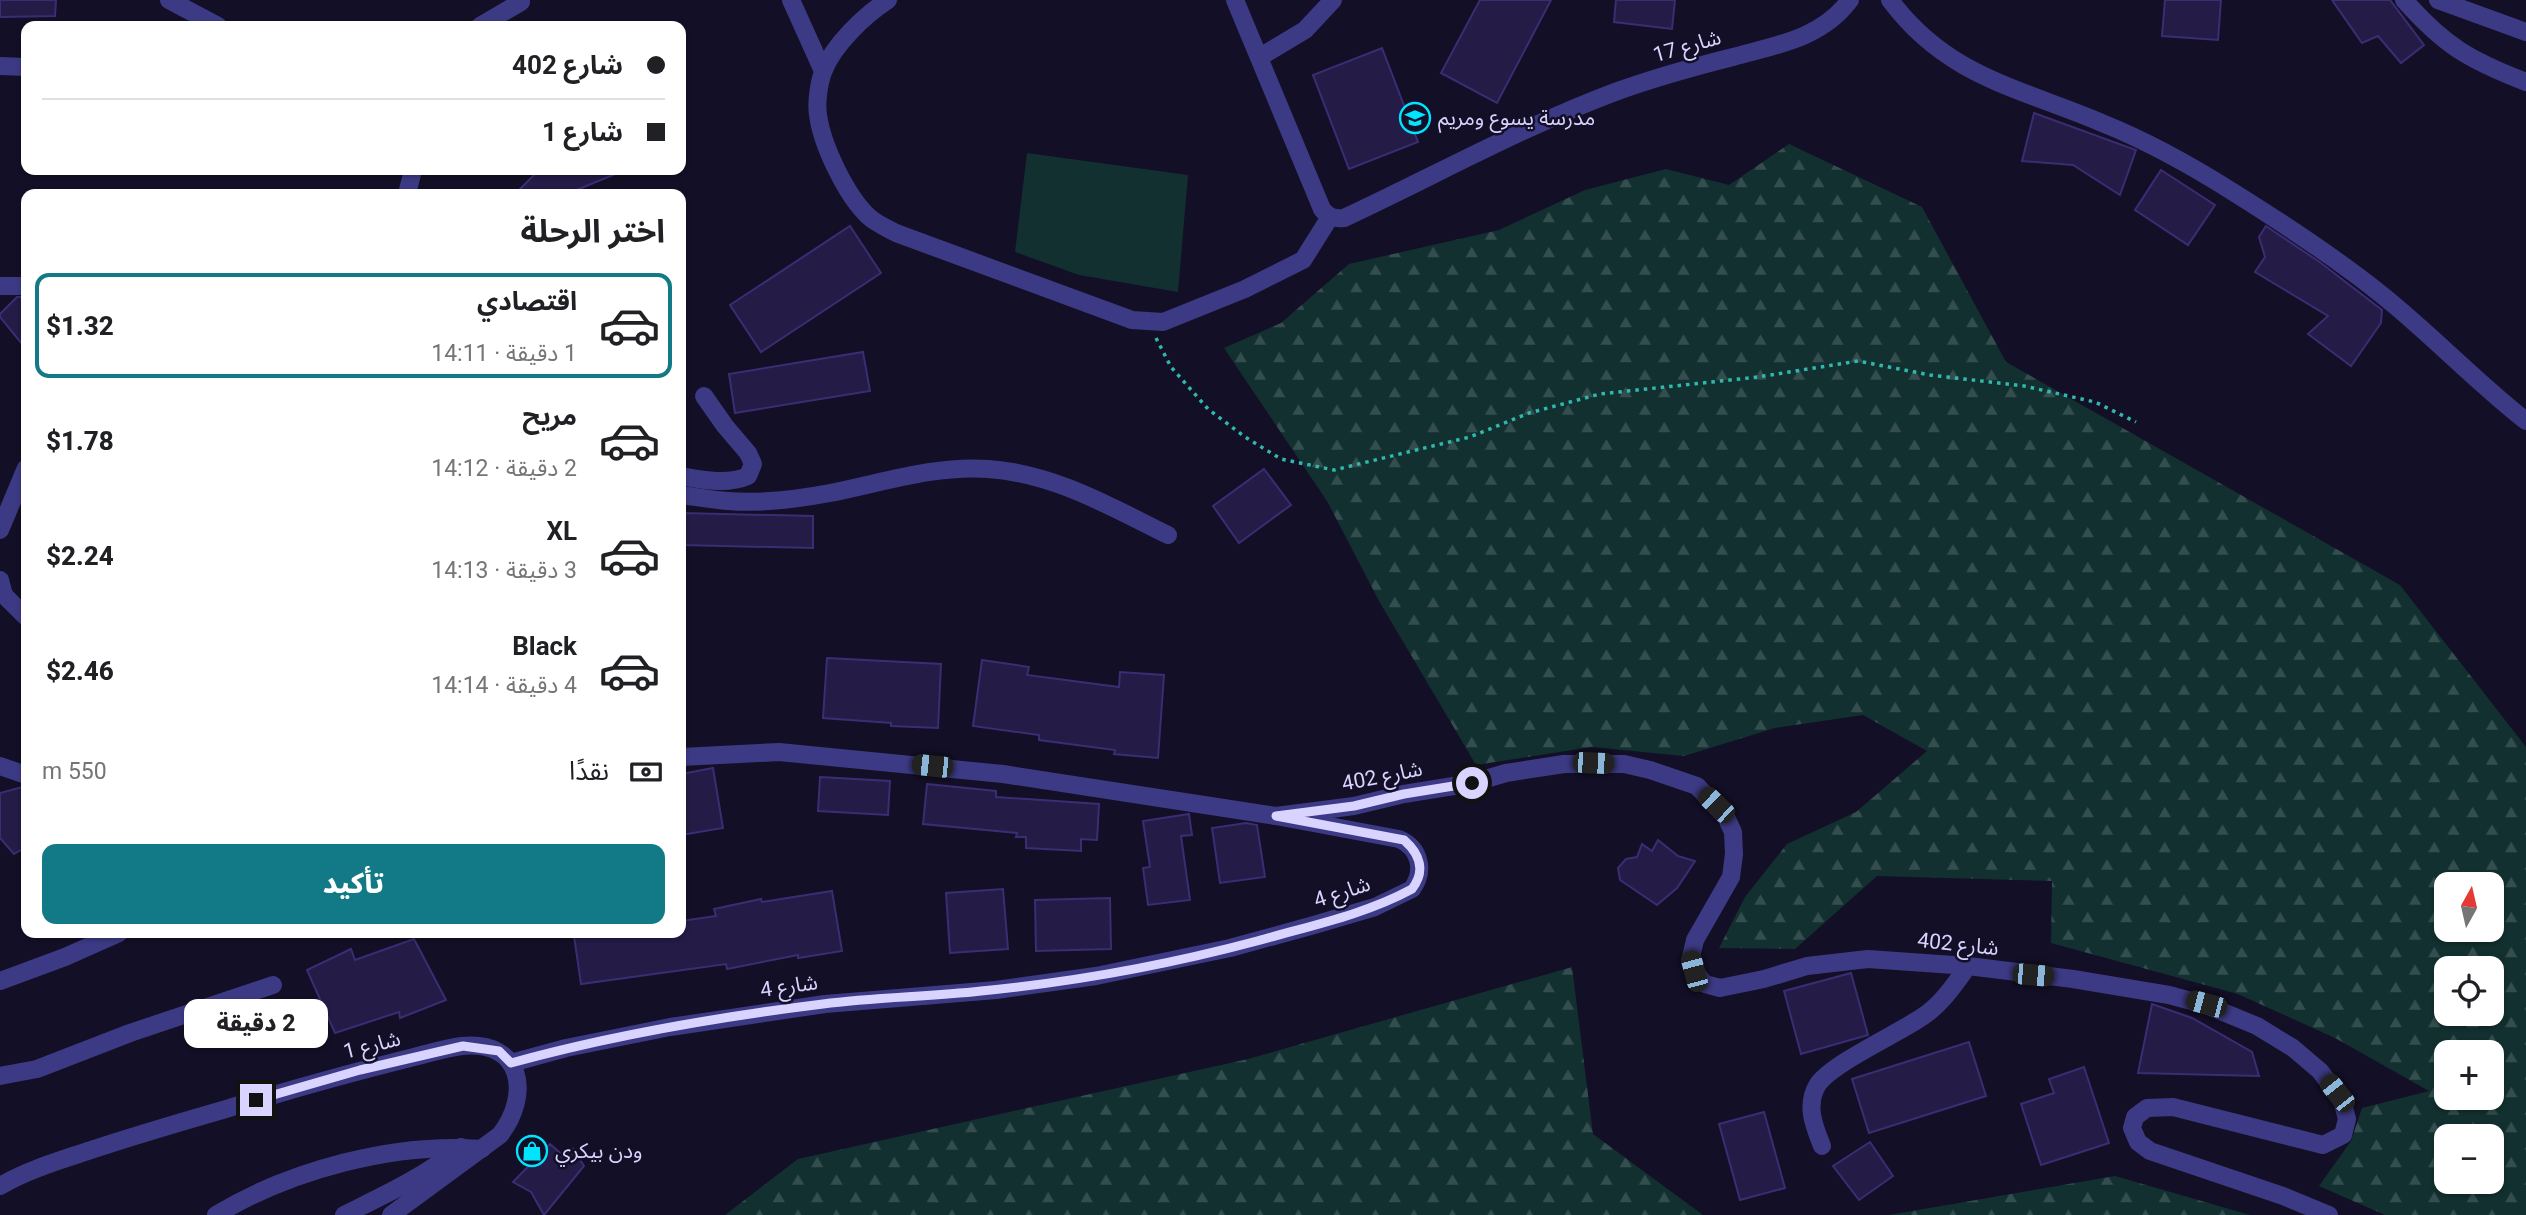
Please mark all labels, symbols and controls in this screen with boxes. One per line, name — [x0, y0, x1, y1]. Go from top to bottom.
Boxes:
street label: شارع 17 — [1650, 25, 1725, 70]
text: شارع 402 — [512, 50, 623, 80]
school or university icon: مدرسة يسوع ومريم — [1398, 101, 1432, 135]
place label: مدرسة يسوع ومريم — [1438, 106, 1595, 133]
text: شارع 1 — [542, 117, 623, 147]
text: اختر الرحلة — [520, 212, 665, 250]
text: اقتصادي — [477, 286, 577, 316]
icon: car — [598, 294, 661, 357]
text: $1.32 — [46, 311, 114, 341]
text: 1 دقيقة · 14:11 — [431, 340, 577, 367]
text: مريح — [522, 401, 577, 431]
icon: car — [598, 409, 661, 472]
text: $1.78 — [46, 426, 114, 456]
text: 2 دقيقة · 14:12 — [431, 455, 577, 482]
text: XL — [546, 516, 577, 546]
icon: car — [598, 524, 661, 587]
text: $2.24 — [46, 541, 114, 571]
text: 3 دقيقة · 14:13 — [431, 557, 577, 584]
text: Black — [512, 631, 577, 661]
icon: car — [598, 639, 661, 702]
text: $2.46 — [46, 656, 114, 686]
text: 4 دقيقة · 14:14 — [431, 672, 577, 699]
car — [1572, 752, 1615, 774]
icon: cash — [627, 753, 665, 791]
car — [911, 753, 954, 779]
text: نقدًا — [569, 756, 609, 786]
street label: شارع 402 — [1340, 756, 1425, 799]
text: 550 m — [42, 758, 107, 785]
route start — [1456, 767, 1488, 799]
car — [1694, 783, 1739, 827]
button: تأكيد — [42, 844, 665, 924]
street label: شارع 4 — [1311, 872, 1374, 915]
north arrow — [2434, 872, 2504, 942]
map controls — [2434, 872, 2504, 1194]
street label: شارع 402 — [1916, 928, 2000, 963]
car — [1679, 948, 1710, 994]
button: locate — [2434, 956, 2504, 1026]
car — [2012, 963, 2055, 987]
street label: شارع 4 — [759, 970, 820, 1005]
car — [2183, 988, 2230, 1020]
callout: 2 دقيقة — [184, 998, 328, 1048]
text: 2 دقيقة — [216, 1010, 296, 1037]
street label: شارع 1 — [341, 1026, 404, 1067]
button: + — [2434, 1040, 2504, 1110]
car — [2316, 1070, 2359, 1116]
route end — [240, 1084, 272, 1116]
button: − — [2434, 1124, 2504, 1194]
shop icon: ودن بيكري — [515, 1134, 549, 1168]
place label: ودن بيكري — [555, 1139, 642, 1167]

